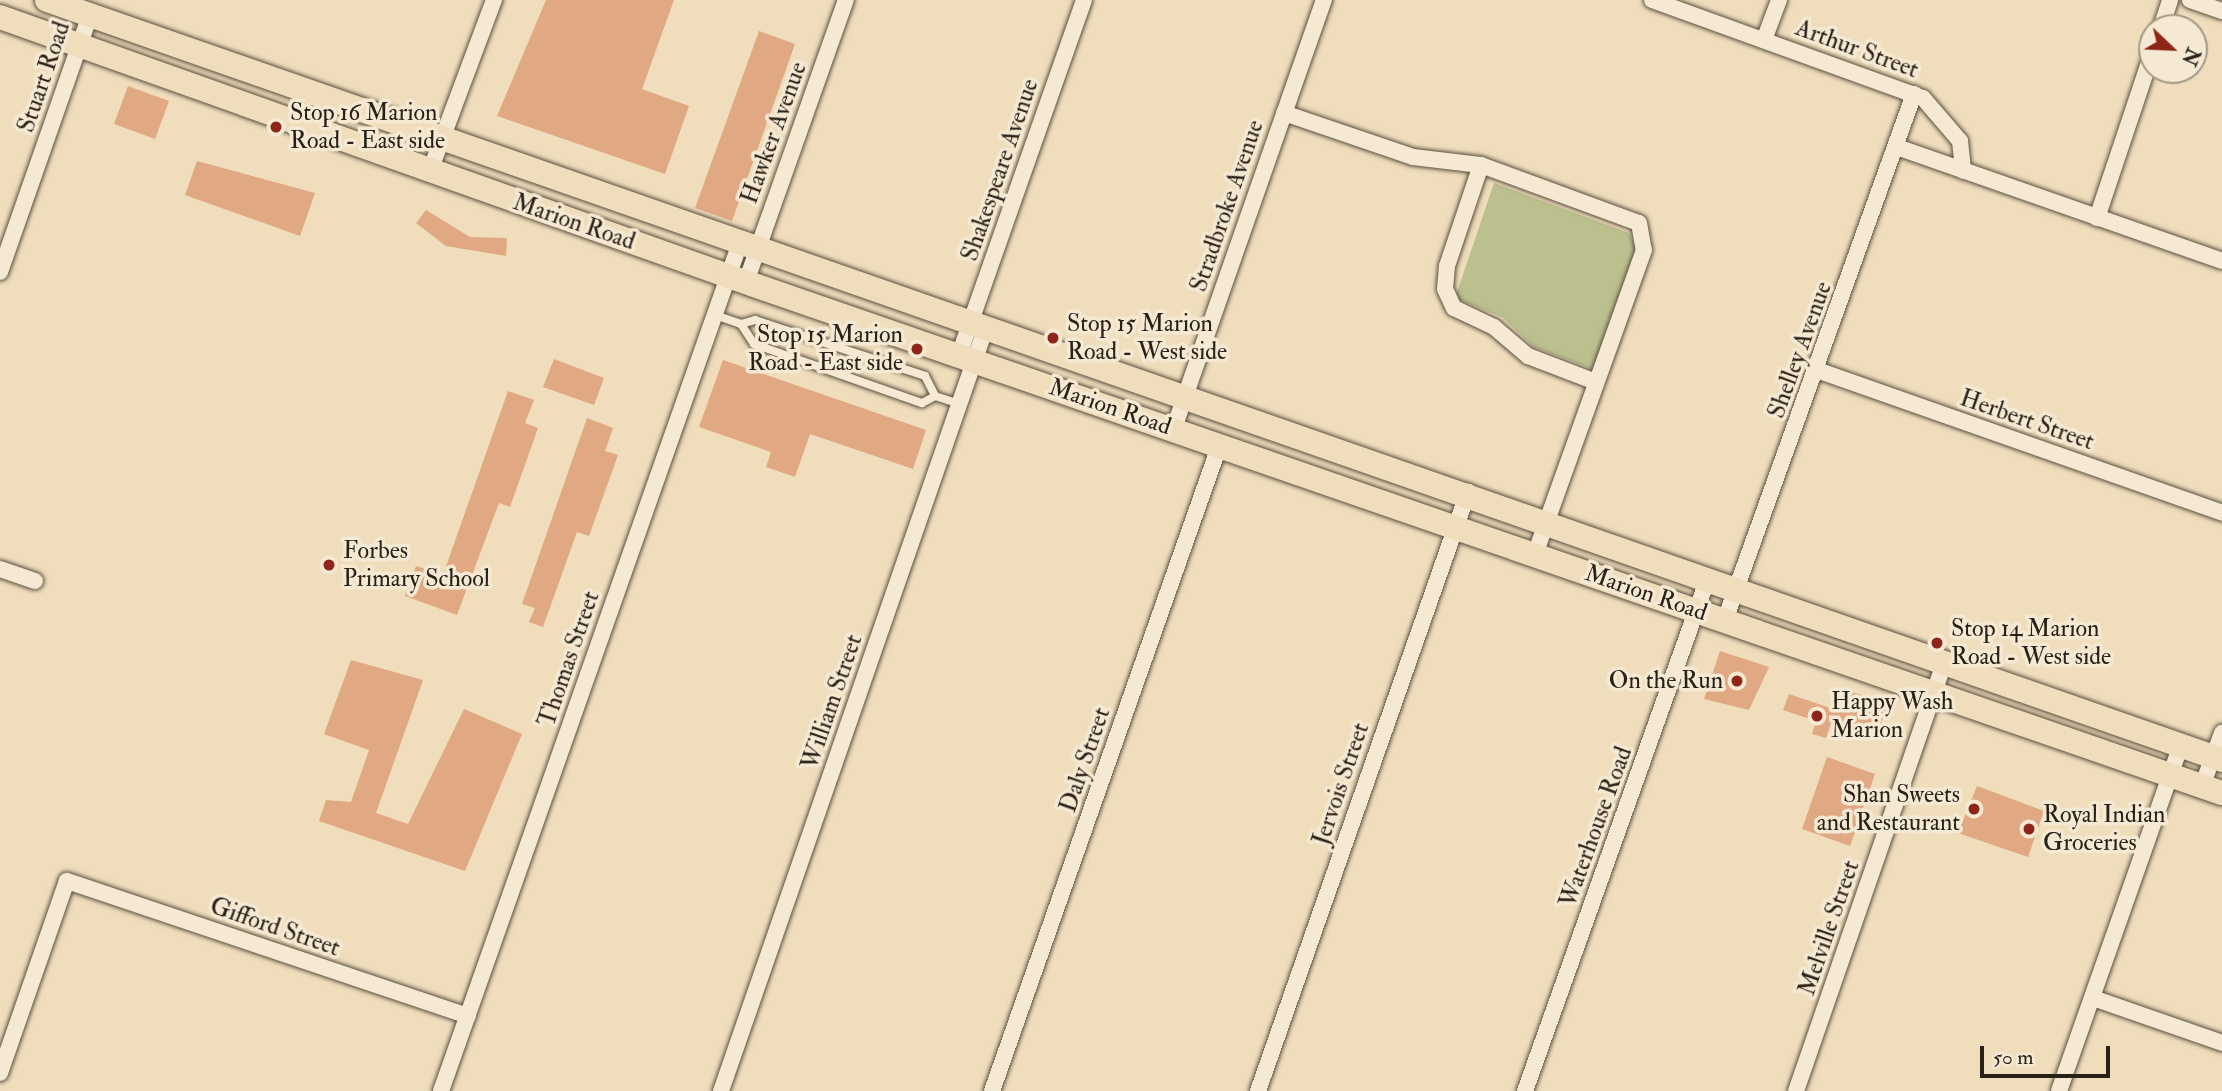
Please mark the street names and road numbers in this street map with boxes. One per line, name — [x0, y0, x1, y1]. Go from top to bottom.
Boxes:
street label: Arthur Street — [1792, 13, 1922, 85]
street label: Stuart Road — [12, 18, 76, 136]
street label: Hawker Avenue — [735, 58, 813, 208]
street label: Shakespeare Avenue — [955, 75, 1045, 265]
street label: Stradbroke Avenue — [1184, 116, 1270, 296]
street label: Marion Road — [509, 188, 639, 256]
street label: Shelley Avenue — [1762, 278, 1838, 422]
street label: Marion Road — [1045, 373, 1175, 441]
street label: Herbert Street — [1956, 384, 2098, 456]
street label: Marion Road — [1581, 559, 1711, 627]
street label: Thomas Street — [532, 587, 606, 731]
street label: William Street — [795, 631, 869, 773]
street label: Daly Street — [1054, 704, 1116, 816]
street label: Jervois Street — [1307, 719, 1375, 849]
street label: Waterhouse Road — [1554, 743, 1638, 911]
street label: Melville Street — [1792, 857, 1866, 999]
street label: Gifford Street — [206, 891, 344, 963]

